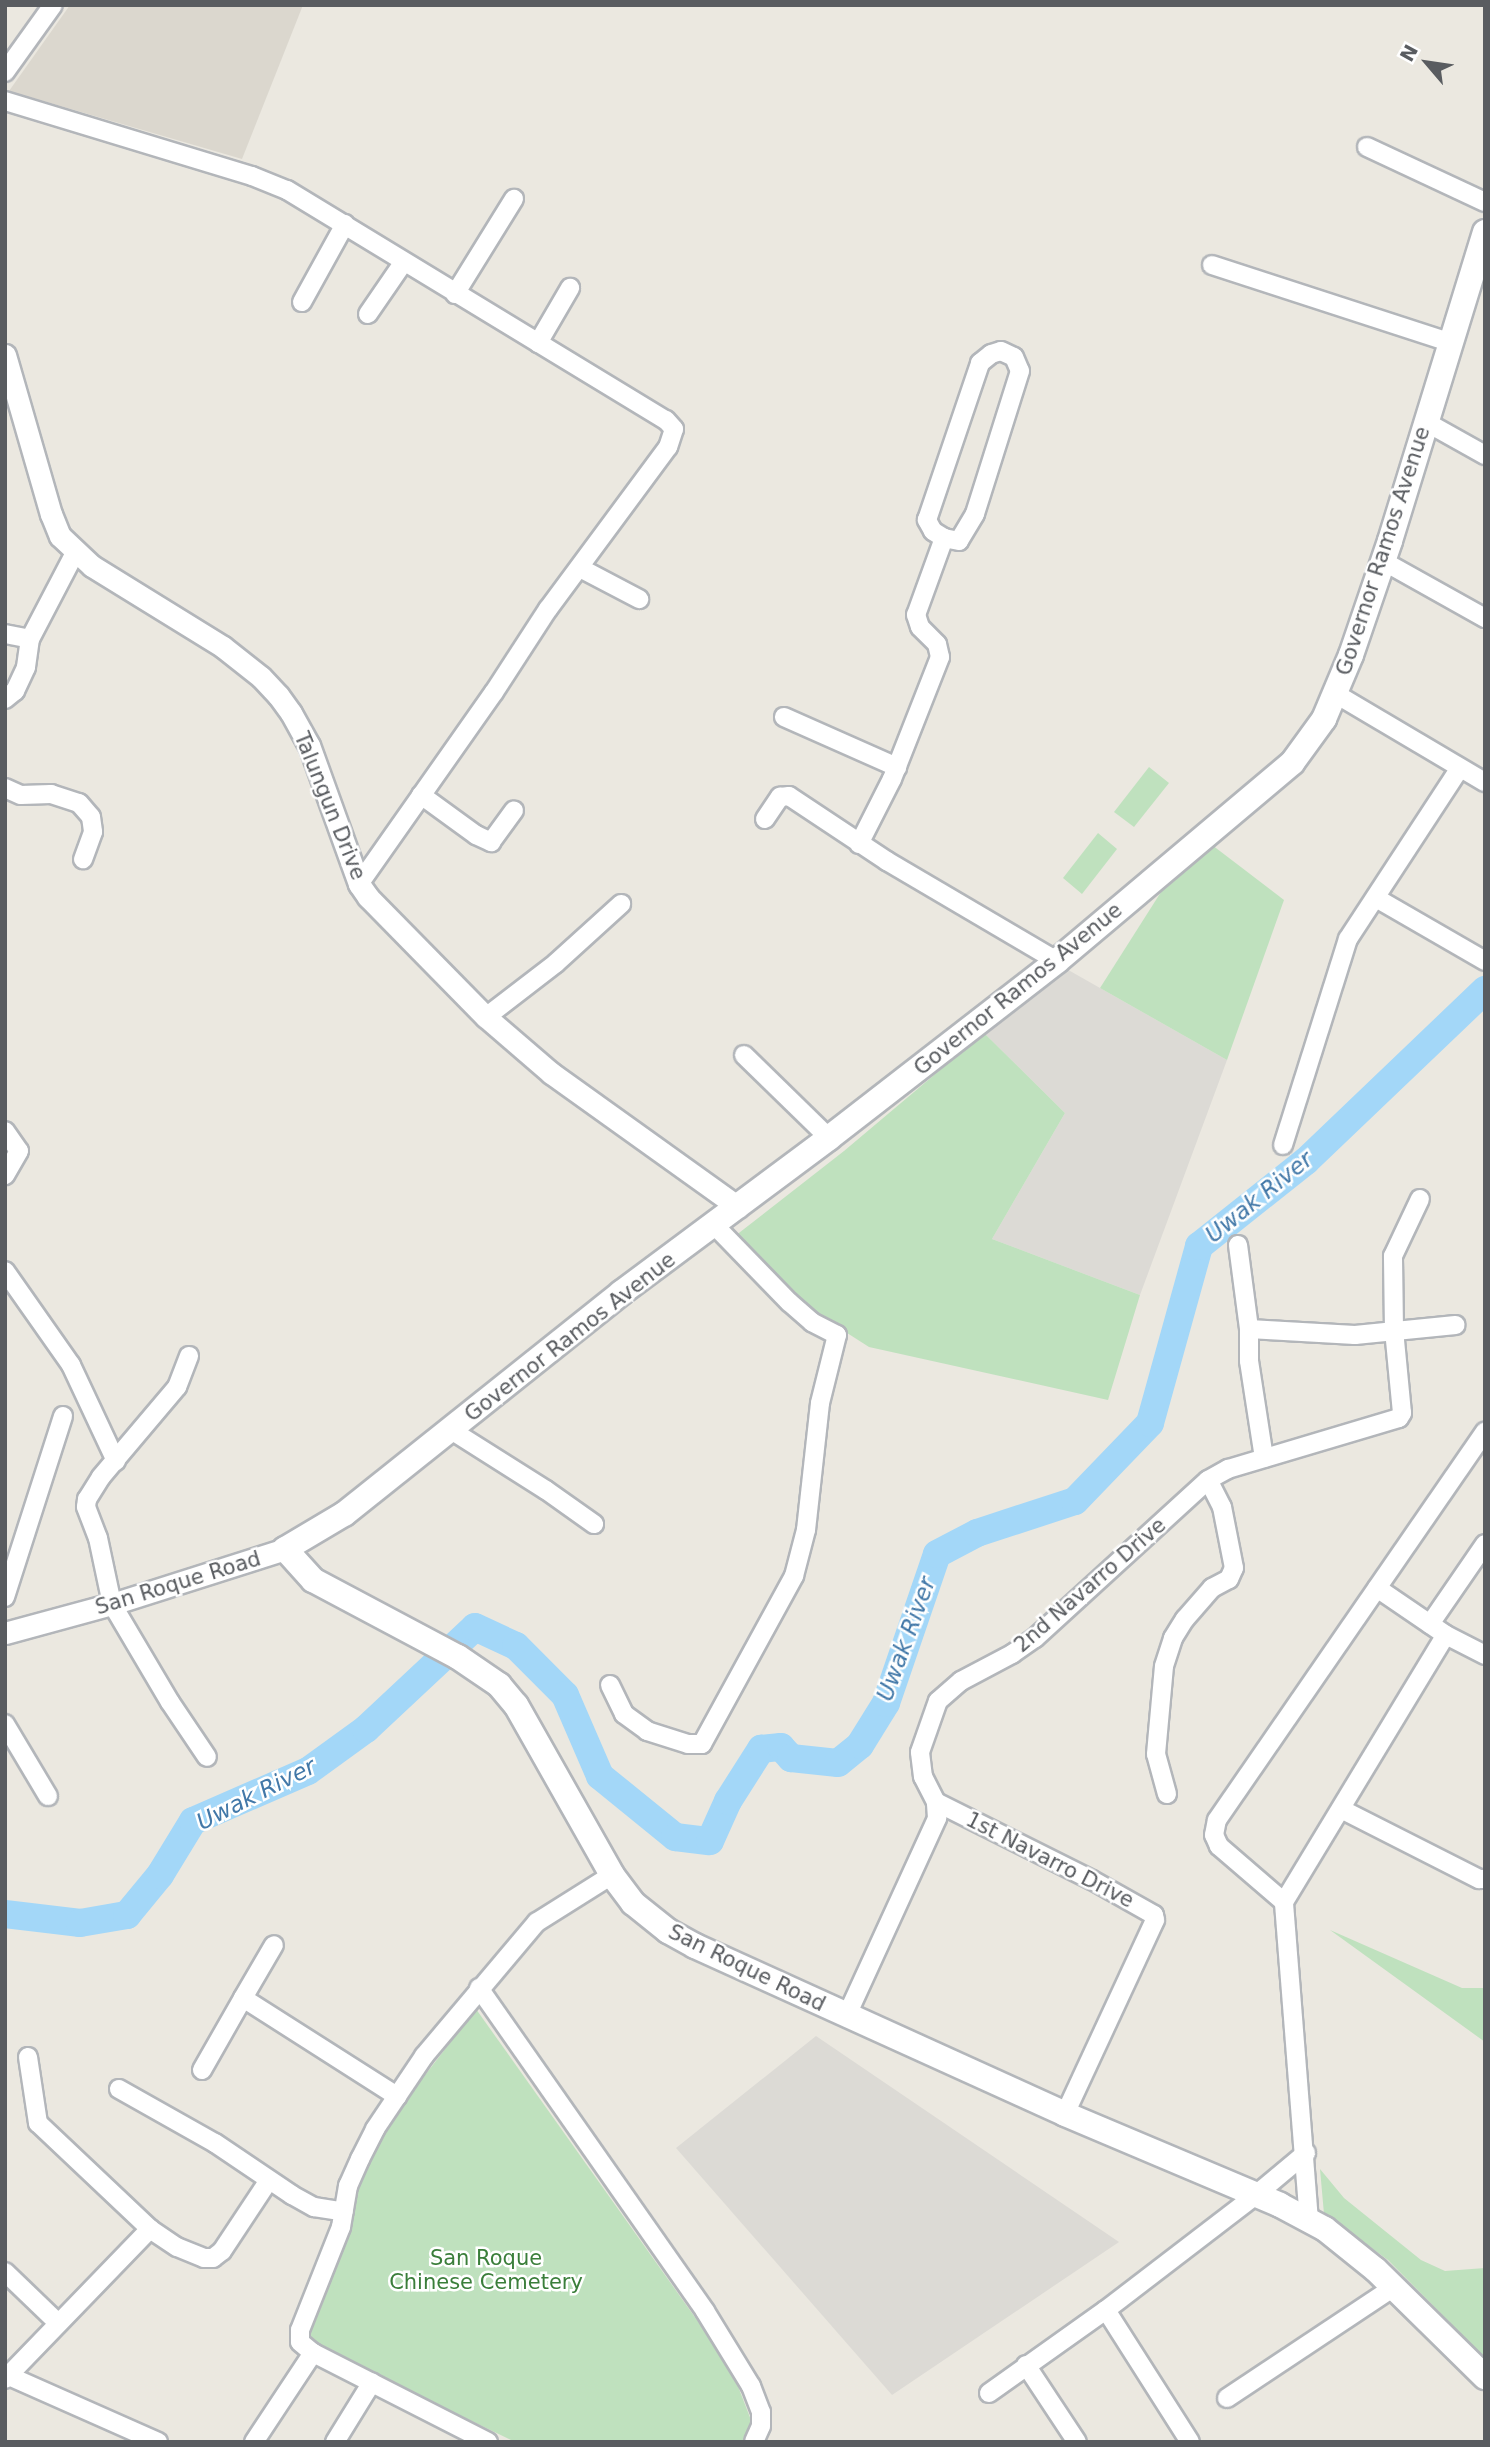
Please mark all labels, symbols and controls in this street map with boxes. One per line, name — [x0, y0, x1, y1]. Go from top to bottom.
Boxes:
north arrow — [1392, 28, 1462, 98]
text: N — [1395, 41, 1422, 65]
street label: Governor Ramos Avenue — [1331, 423, 1435, 679]
street label: Talungun Drive — [289, 728, 371, 884]
street label: Governor Ramos Avenue — [909, 897, 1127, 1081]
water label: Uwak River — [1200, 1145, 1318, 1249]
street label: Governor Ramos Avenue — [460, 1247, 680, 1427]
street label: 2nd Navarro Drive — [1009, 1512, 1171, 1658]
street label: San Roque Road — [92, 1546, 264, 1620]
water label: Uwak River — [871, 1573, 941, 1705]
water label: Uwak River — [192, 1752, 320, 1836]
street label: 1st Navarro Drive — [962, 1807, 1138, 1913]
street label: San Roque Road — [664, 1919, 830, 2017]
park label: San Roque Chinese Cemetery — [389, 2245, 583, 2295]

